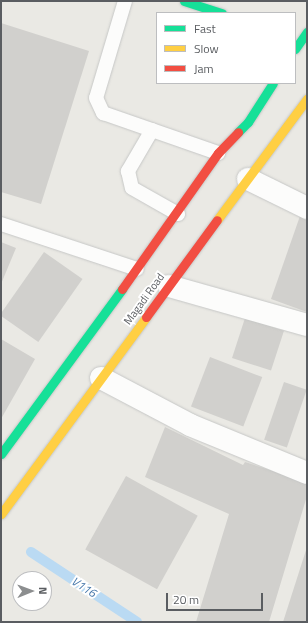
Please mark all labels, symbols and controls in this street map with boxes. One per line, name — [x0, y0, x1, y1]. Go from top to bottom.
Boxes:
legend — [156, 12, 296, 84]
text: Fast — [194, 19, 216, 38]
text: Slow — [194, 39, 219, 58]
text: Jam — [194, 59, 214, 78]
street label: Magadi Road — [121, 271, 167, 327]
north arrow — [12, 571, 52, 611]
water label: V116 — [69, 574, 99, 600]
scale bar — [168, 585, 265, 611]
text: N — [35, 587, 51, 595]
text: 20 m — [173, 590, 199, 609]

